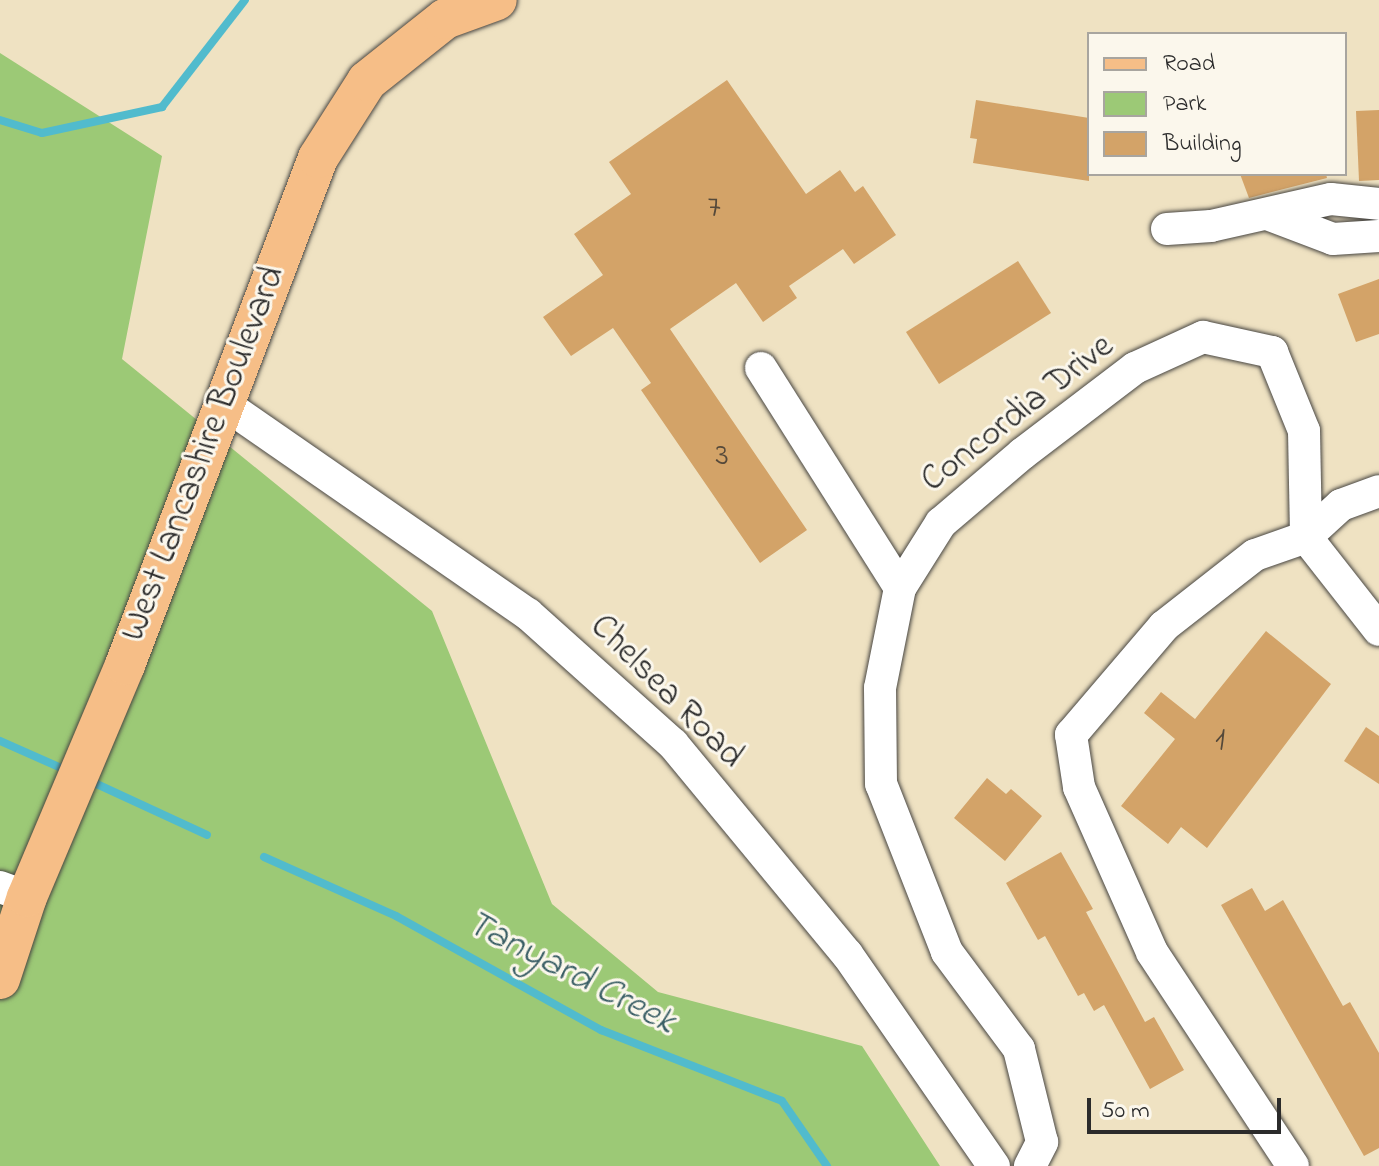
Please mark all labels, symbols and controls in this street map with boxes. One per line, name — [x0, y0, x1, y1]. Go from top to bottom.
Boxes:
legend — [1087, 32, 1347, 176]
text: Road — [1163, 47, 1215, 82]
text: Park — [1163, 87, 1206, 122]
text: Building — [1163, 127, 1242, 162]
house number: 7 — [707, 190, 721, 228]
street label: West Lancashire Boulevard — [113, 261, 295, 647]
street label: Concordia Drive — [913, 325, 1123, 503]
house number: 3 — [715, 438, 729, 476]
street label: Chelsea Road — [580, 606, 752, 778]
house number: 1 — [1215, 723, 1225, 761]
water label: Tanyard Creek — [458, 902, 682, 1046]
scale bar — [1091, 1082, 1285, 1132]
text: 50 m — [1101, 1094, 1150, 1129]

